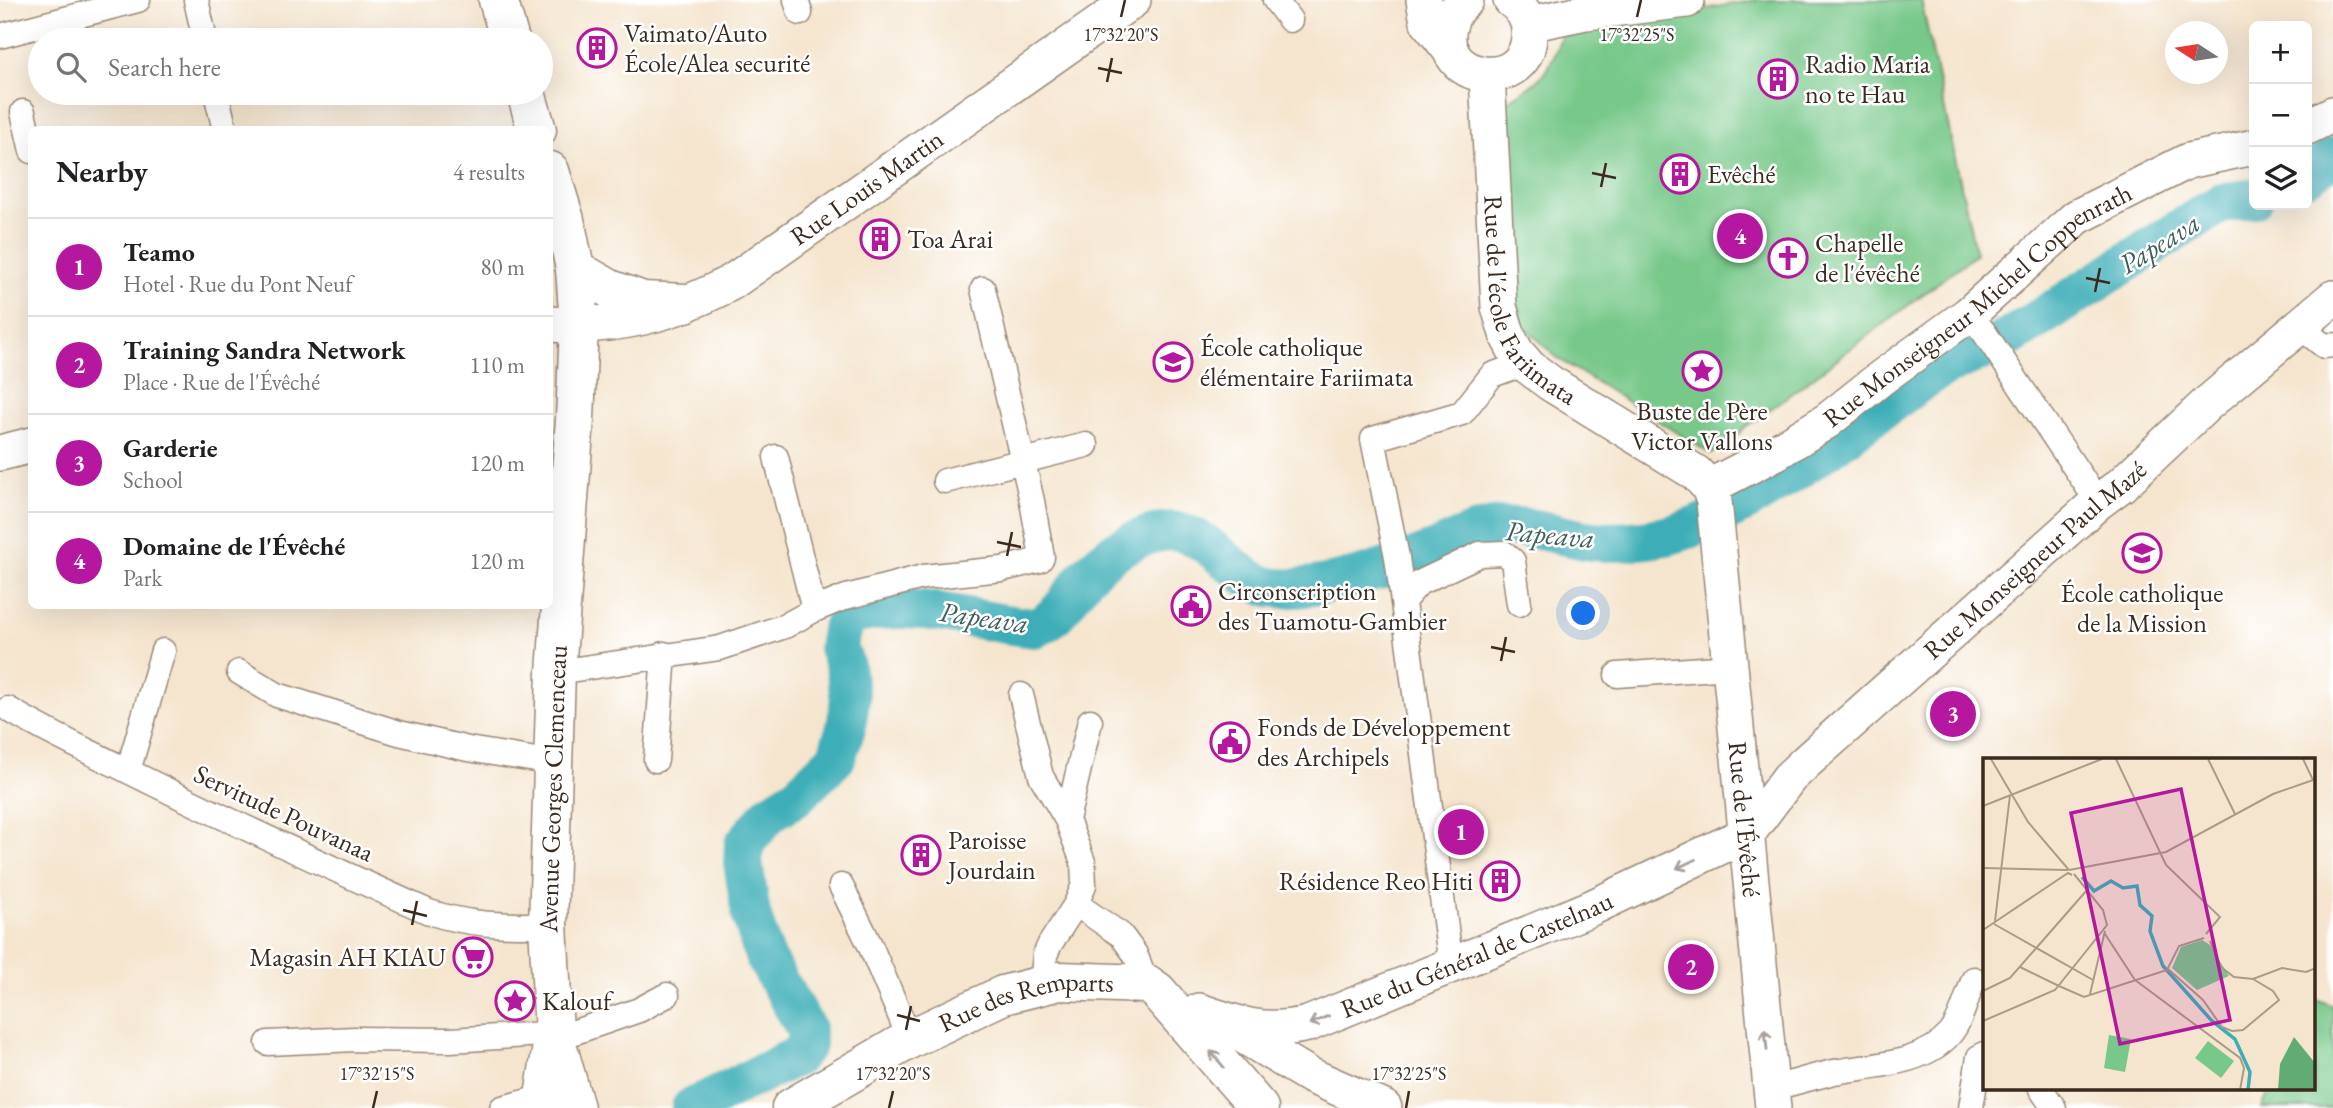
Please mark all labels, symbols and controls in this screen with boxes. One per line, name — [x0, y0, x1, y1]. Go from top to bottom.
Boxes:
place label: Vaimato/Auto École/Alea securité — [624, 16, 810, 80]
north arrow — [2165, 21, 2228, 84]
map controls — [2249, 21, 2312, 210]
button: + — [2249, 21, 2312, 84]
text: 17°32'20"S — [1084, 23, 1158, 46]
text: 17°32'25"S — [1600, 23, 1674, 46]
building icon: Vaimato/Auto École/Alea securité — [576, 27, 618, 69]
search box — [28, 28, 553, 105]
place label: Radio Maria no te Hau — [1805, 47, 1931, 111]
icon: search — [52, 48, 90, 86]
text: Search here — [108, 50, 221, 84]
building icon: Radio Maria no te Hau — [1757, 58, 1799, 100]
button: − — [2249, 84, 2312, 147]
street label: Rue Louis Martin — [783, 122, 950, 253]
button: layers — [2249, 147, 2312, 210]
text: Nearby — [56, 152, 148, 191]
building icon: Evêché — [1659, 153, 1701, 195]
text: 4 results — [453, 157, 525, 187]
place label: Evêché — [1707, 157, 1776, 191]
street label: Rue Monseigneur Michel Coppenrath — [1816, 175, 2138, 435]
street label: Rue de l'école Fariimata — [1476, 194, 1584, 413]
water label: Papeava — [2112, 204, 2206, 282]
pin: 4 — [1717, 210, 1763, 262]
building icon: Toa Arai — [859, 218, 901, 260]
place label: Toa Arai — [907, 222, 993, 256]
place label: Chapelle de l'évêché — [1815, 226, 1920, 290]
text: Teamo — [123, 235, 195, 269]
church icon: Chapelle de l'évêché — [1767, 237, 1809, 279]
text: 1 — [73, 252, 85, 282]
text: 80 m — [480, 252, 525, 282]
text: Hotel · Rue du Pont Neuf — [123, 269, 353, 299]
place label: École catholique élémentaire Fariimata — [1200, 330, 1414, 394]
text: Training Sandra Network — [123, 333, 405, 367]
school or university icon: École catholique élémentaire Fariimata — [1152, 341, 1194, 383]
text: 2 — [73, 350, 85, 380]
text: 110 m — [469, 350, 525, 380]
place icon: Buste de Père Victor Vallons — [1681, 350, 1723, 392]
text: Place · Rue de l'Évêché — [123, 367, 320, 397]
place label: Buste de Père Victor Vallons — [1631, 394, 1773, 458]
text: Garderie — [123, 431, 218, 465]
text: 3 — [73, 448, 85, 478]
text: 120 m — [469, 448, 525, 478]
street label: Rue Monseigneur Paul Mazé — [1916, 453, 2154, 667]
text: School — [123, 465, 183, 495]
water label: Papeava — [1504, 512, 1596, 556]
text: Domaine de l'Évêché — [123, 529, 345, 563]
school or university icon: École catholique de la Mission — [2121, 532, 2163, 574]
text: 4 — [73, 546, 85, 576]
text: 120 m — [469, 546, 525, 576]
text: Park — [123, 563, 162, 593]
place label: Circonscription des Tuamotu-Gambier — [1218, 574, 1447, 638]
place label: École catholique de la Mission — [2061, 576, 2223, 640]
public building icon: Circonscription des Tuamotu-Gambier — [1170, 585, 1212, 627]
water label: Papeava — [937, 593, 1031, 641]
your location — [1566, 596, 1600, 630]
street label: Avenue Georges Clemenceau — [530, 643, 575, 935]
pin: 3 — [1930, 688, 1976, 740]
place label: Fonds de Développement des Archipels — [1257, 710, 1511, 774]
public building icon: Fonds de Développement des Archipels — [1209, 721, 1251, 763]
street label: Rue de l'Évêché — [1720, 740, 1769, 899]
street label: Servitude Pouvanaa — [189, 756, 380, 870]
inset map — [1983, 758, 2316, 1090]
pin: 1 — [1438, 806, 1484, 858]
place label: Paroisse Jourdain — [946, 823, 1036, 887]
building icon: Paroisse Jourdain — [900, 834, 942, 876]
one-way arrow — [1676, 857, 1697, 871]
building icon: Résidence Reo Hiti — [1479, 860, 1521, 902]
place label: Résidence Reo Hiti — [1279, 864, 1473, 898]
street label: Rue du Général de Castelnau — [1335, 883, 1619, 1026]
supermarket icon: Magasin AH KIAU — [452, 936, 494, 978]
place label: Magasin AH KIAU — [249, 940, 446, 974]
pin: 2 — [1668, 941, 1714, 993]
street label: Rue des Remparts — [933, 963, 1114, 1040]
place icon: Kalouf — [494, 980, 536, 1022]
place label: Kalouf — [542, 984, 614, 1018]
one-way arrow — [1308, 1014, 1330, 1027]
one-way arrow — [1759, 1029, 1772, 1052]
one-way arrow — [1210, 1051, 1225, 1069]
text: 17°32'15"S — [340, 1062, 414, 1085]
text: 17°32'20"S — [856, 1062, 930, 1085]
text: 17°32'25"S — [1372, 1062, 1446, 1085]

